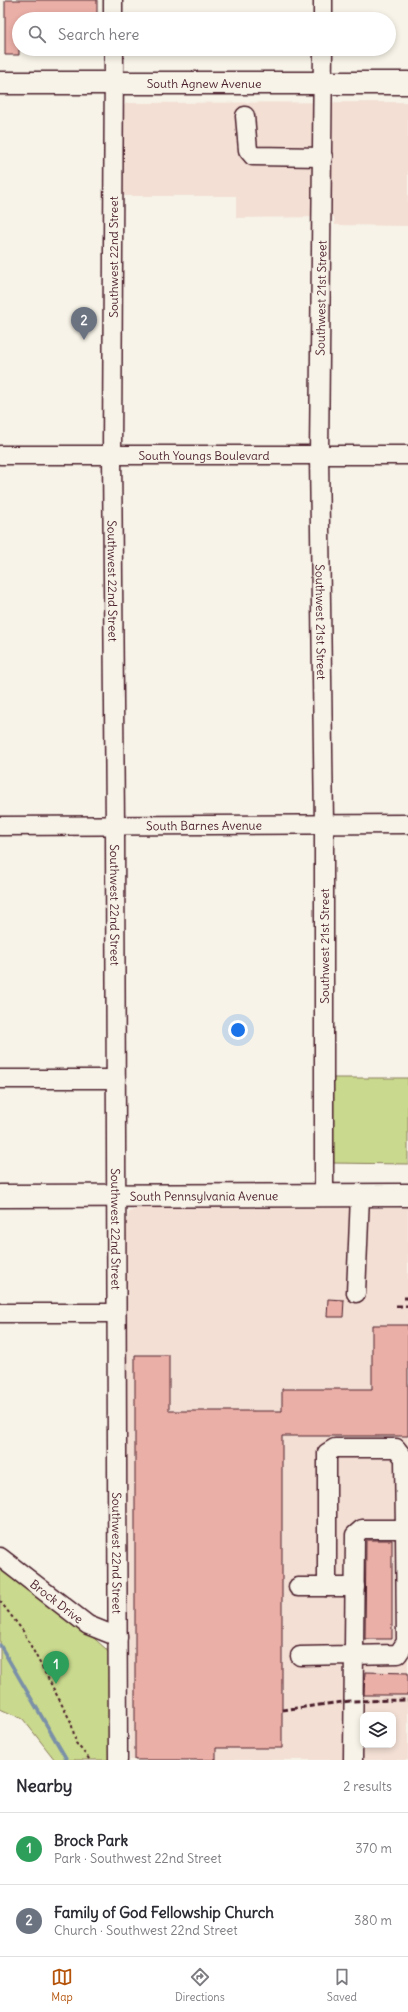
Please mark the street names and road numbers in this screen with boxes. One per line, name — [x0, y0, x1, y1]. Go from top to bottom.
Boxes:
street label: South Agnew Avenue — [147, 76, 261, 91]
street label: Southwest 22nd Street — [106, 196, 121, 318]
street label: Southwest 21st Street — [312, 240, 330, 356]
street label: South Youngs Boulevard — [138, 448, 270, 463]
street label: Southwest 22nd Street — [105, 520, 121, 642]
street label: Southwest 21st Street — [313, 564, 330, 680]
street label: South Barnes Avenue — [146, 817, 262, 833]
street label: Southwest 22nd Street — [108, 844, 123, 966]
street label: Southwest 21st Street — [317, 888, 332, 1004]
street label: Southwest 22nd Street — [109, 1168, 124, 1290]
street label: South Pennsylvania Avenue — [130, 1188, 278, 1203]
street label: Southwest 22nd Street — [110, 1492, 125, 1614]
street label: Brock Drive — [27, 1576, 86, 1626]

